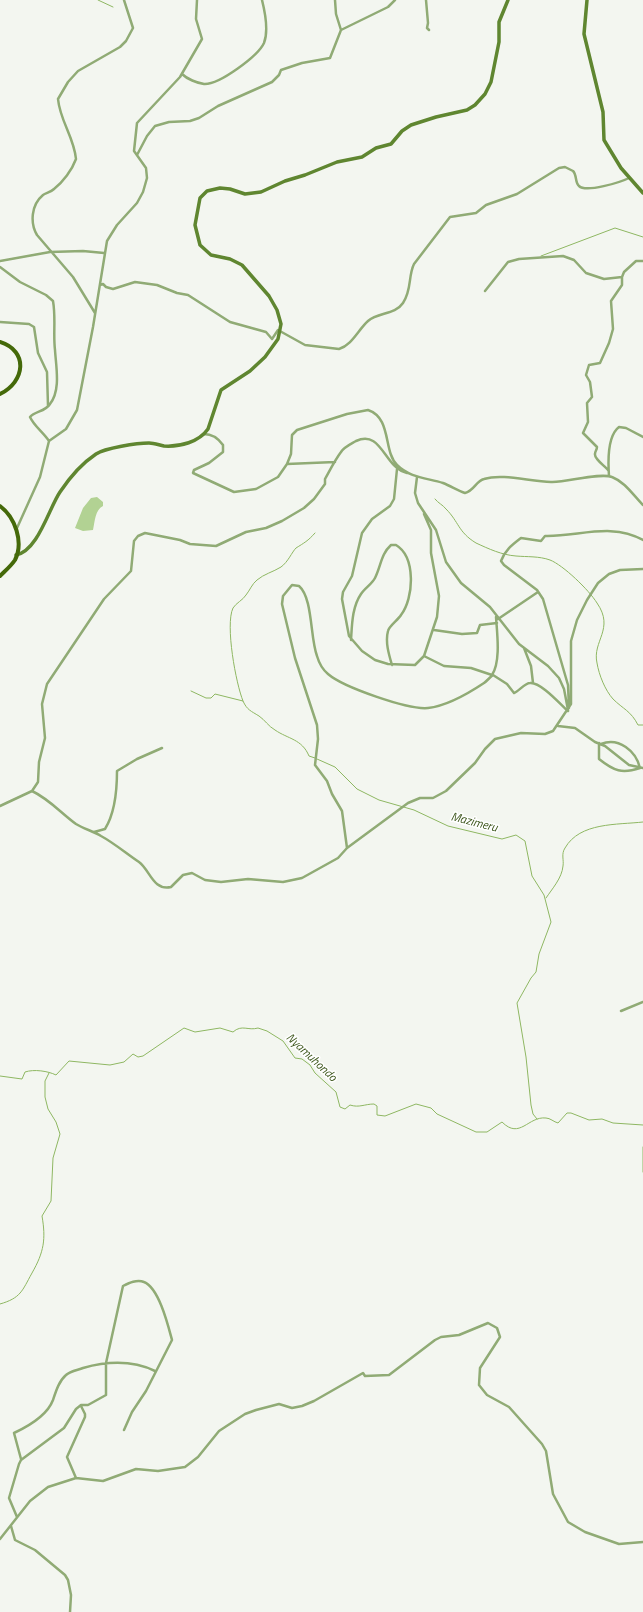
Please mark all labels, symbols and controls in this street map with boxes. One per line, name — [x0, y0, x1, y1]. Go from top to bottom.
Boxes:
water label: Mazimeru — [449, 810, 499, 836]
water label: Nyamuhondo — [283, 1031, 339, 1085]

